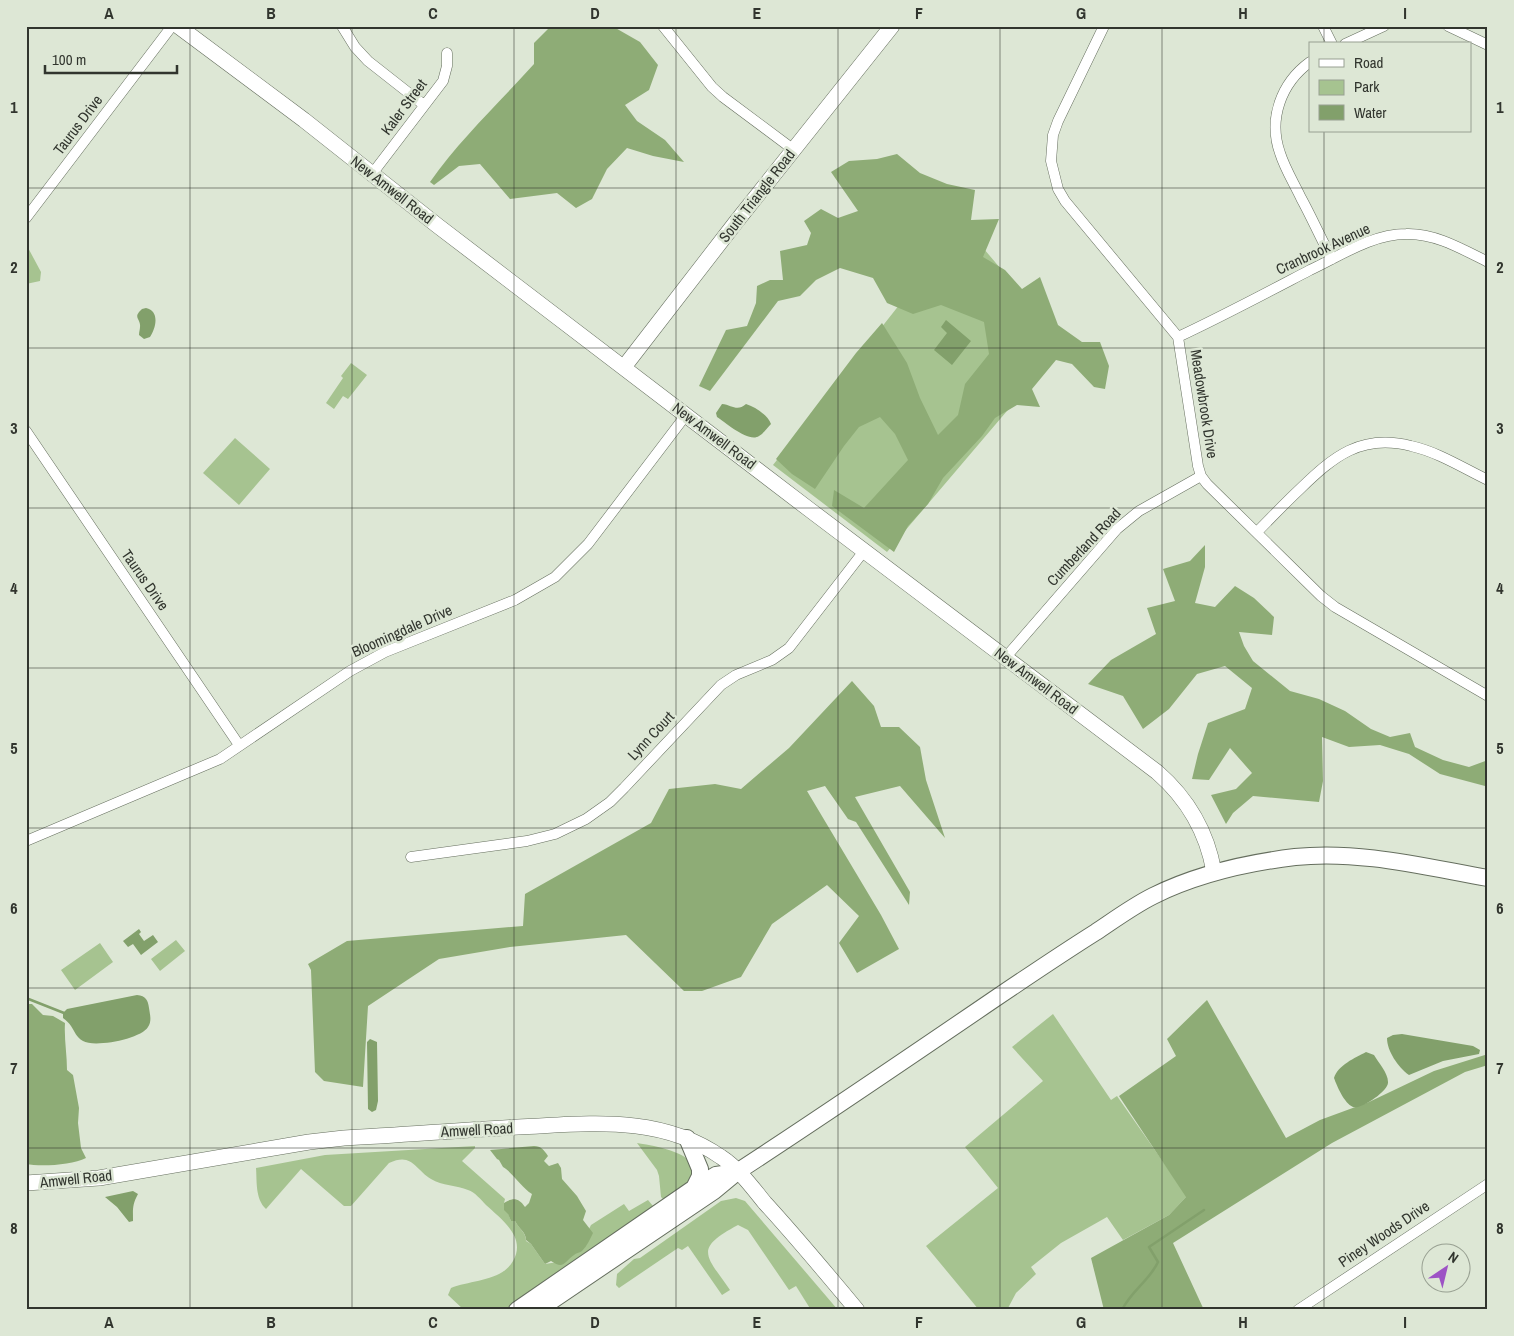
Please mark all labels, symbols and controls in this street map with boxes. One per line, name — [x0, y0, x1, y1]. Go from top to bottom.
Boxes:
text: A — [104, 2, 114, 24]
text: B — [266, 2, 276, 24]
text: C — [428, 2, 438, 24]
text: D — [590, 2, 600, 24]
text: E — [753, 2, 762, 24]
text: F — [915, 2, 923, 24]
text: G — [1076, 2, 1086, 24]
text: H — [1238, 2, 1248, 24]
text: I — [1403, 2, 1407, 24]
scale bar — [45, 42, 178, 74]
legend — [1309, 42, 1472, 132]
text: 100 m — [52, 49, 86, 70]
text: Road — [1354, 52, 1383, 73]
street label: Kaler Street — [376, 74, 432, 139]
text: Park — [1354, 76, 1380, 97]
street label: Taurus Drive — [48, 90, 107, 159]
text: 1 — [10, 96, 18, 118]
text: 1 — [1496, 96, 1504, 118]
text: Water — [1354, 102, 1386, 123]
street label: South Triangle Road — [714, 145, 800, 247]
street label: New Amwell Road — [347, 151, 438, 229]
street label: Cranbrook Avenue — [1272, 217, 1373, 280]
text: 2 — [10, 256, 18, 278]
text: 2 — [1496, 256, 1504, 278]
street label: Meadowbrook Drive — [1186, 348, 1223, 460]
street label: New Amwell Road — [668, 397, 760, 474]
text: 3 — [10, 417, 18, 439]
text: 3 — [1496, 417, 1504, 439]
street label: Cumberland Road — [1042, 503, 1125, 590]
street label: Taurus Drive — [117, 545, 174, 615]
text: 4 — [10, 577, 18, 599]
text: 4 — [1496, 577, 1504, 599]
street label: Bloomingdale Drive — [348, 599, 456, 662]
street label: New Amwell Road — [990, 642, 1082, 719]
street label: Lynn Court — [623, 706, 679, 765]
text: 5 — [10, 737, 18, 759]
text: 5 — [1496, 737, 1504, 759]
text: 6 — [10, 897, 18, 919]
text: 6 — [1496, 897, 1504, 919]
text: 7 — [10, 1057, 18, 1079]
text: 7 — [1496, 1057, 1504, 1079]
street label: Amwell Road — [439, 1117, 514, 1142]
street label: Amwell Road — [38, 1164, 113, 1193]
street label: Piney Woods Drive — [1334, 1195, 1434, 1272]
text: 8 — [10, 1217, 18, 1239]
text: 8 — [1496, 1217, 1504, 1239]
north arrow — [1422, 1244, 1472, 1294]
text: N — [1445, 1248, 1462, 1267]
text: A — [104, 1311, 114, 1333]
text: B — [266, 1311, 276, 1333]
text: C — [428, 1311, 438, 1333]
text: D — [590, 1311, 600, 1333]
text: E — [753, 1311, 762, 1333]
text: F — [915, 1311, 923, 1333]
text: G — [1076, 1311, 1086, 1333]
text: H — [1238, 1311, 1248, 1333]
text: I — [1403, 1311, 1407, 1333]

